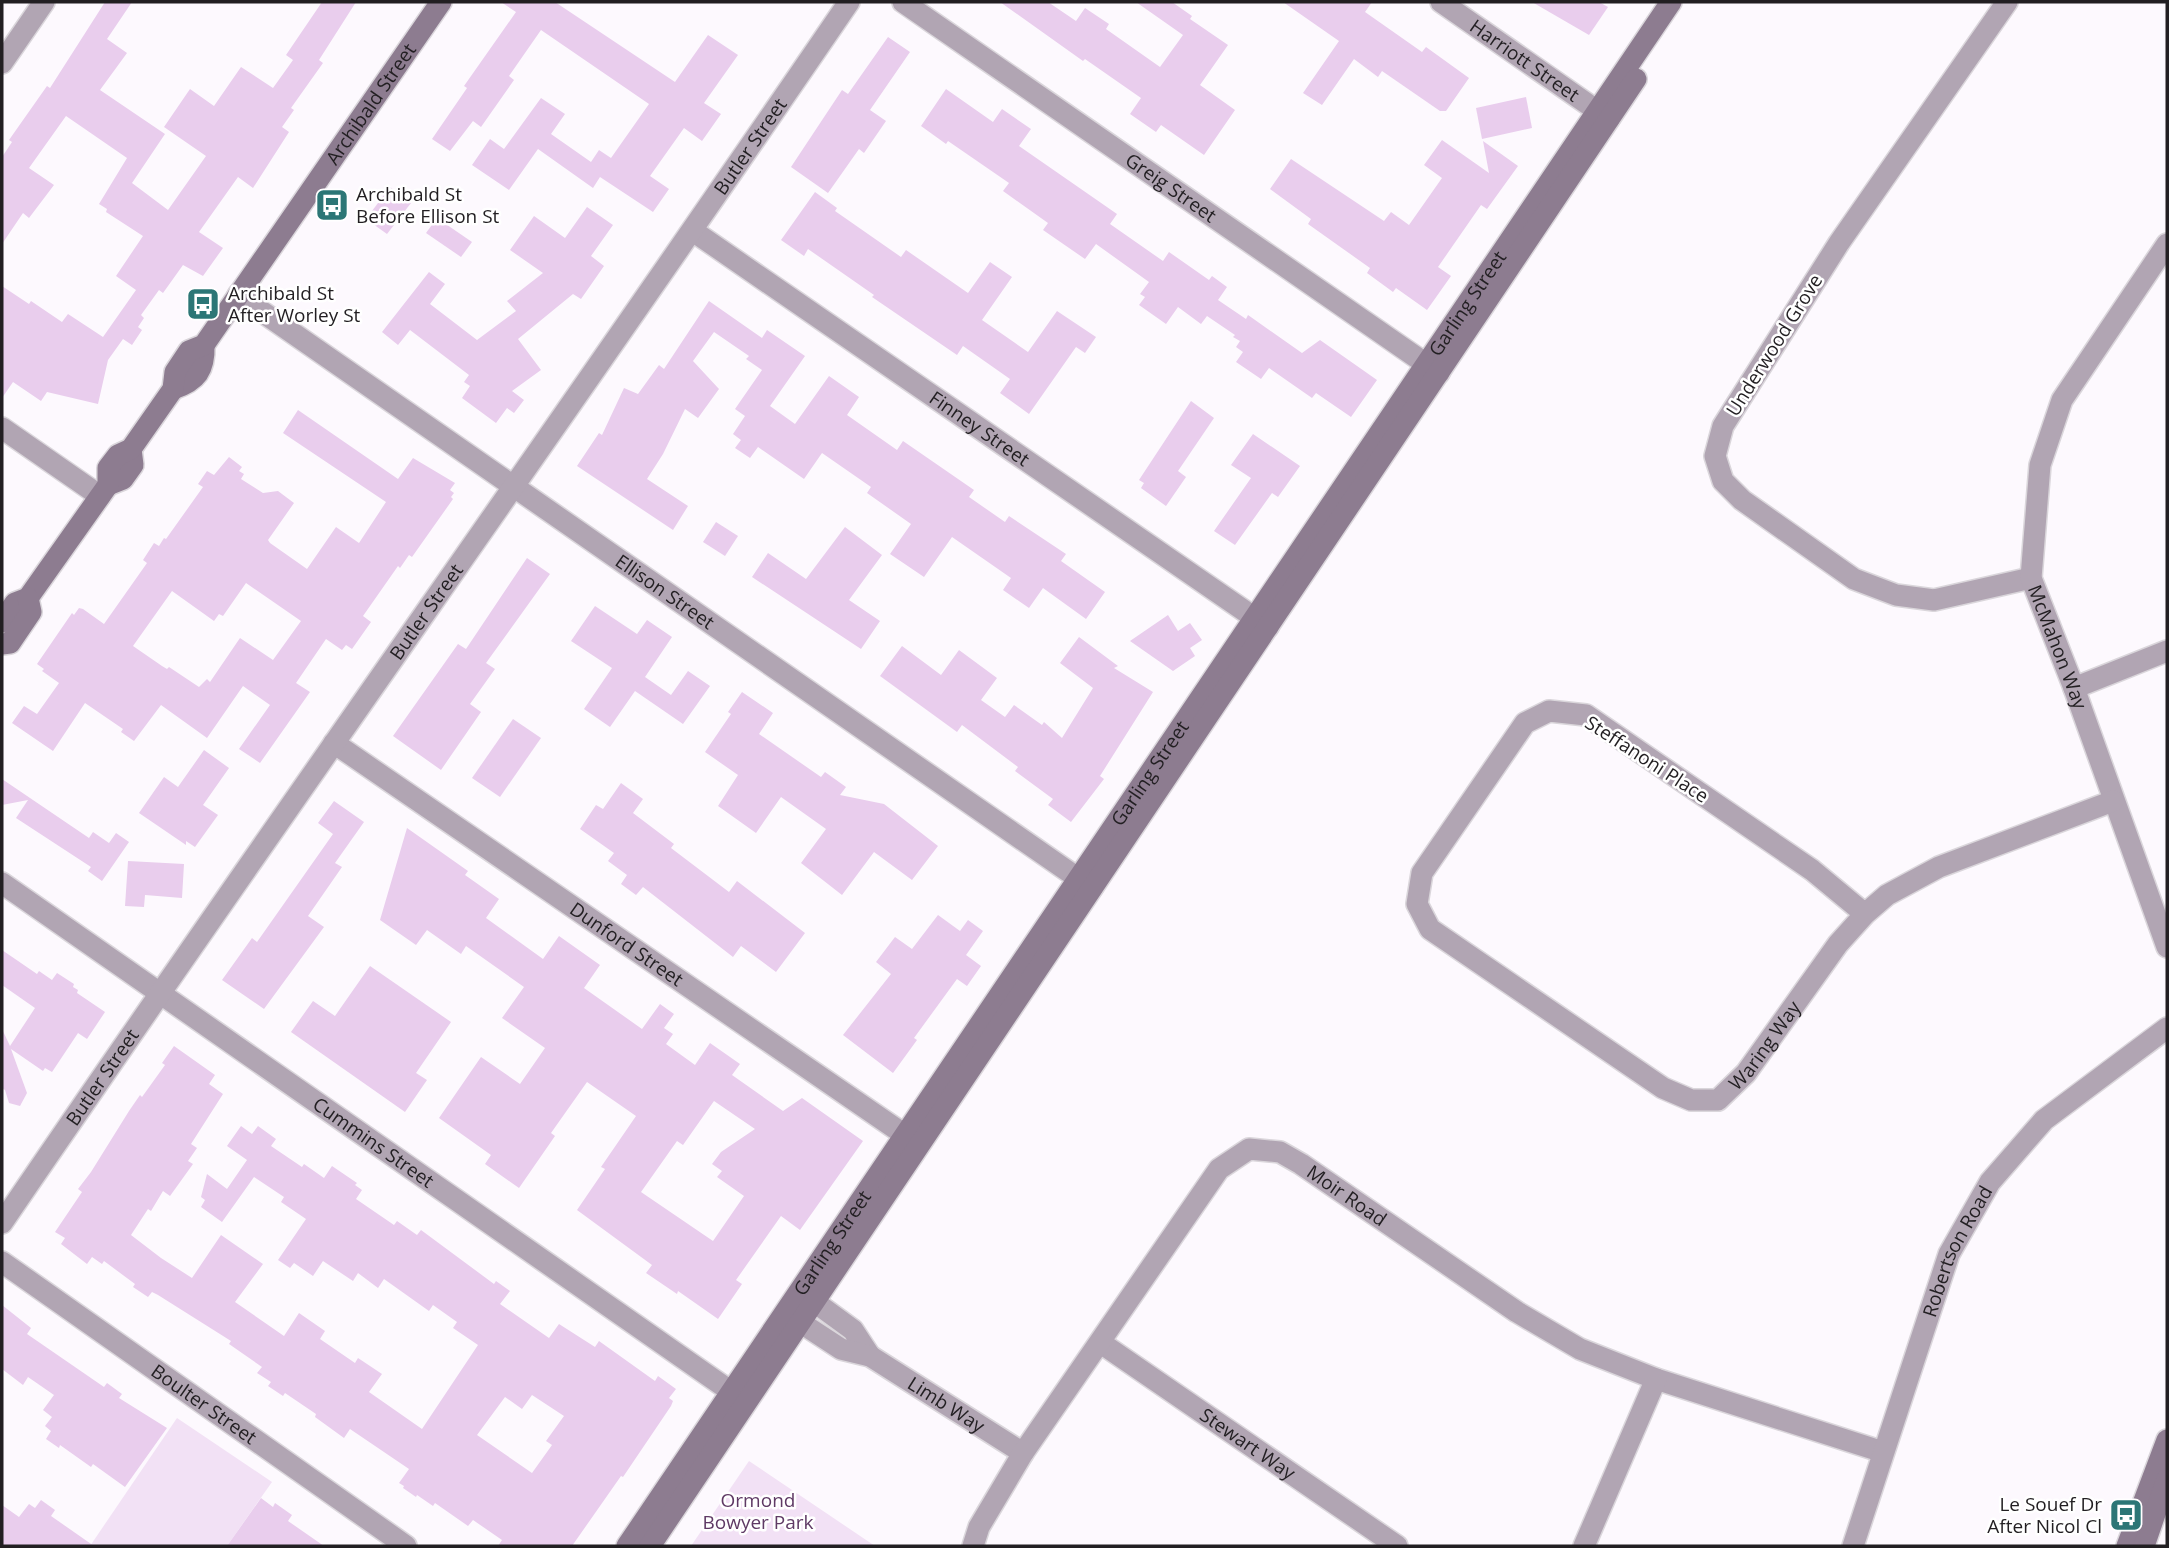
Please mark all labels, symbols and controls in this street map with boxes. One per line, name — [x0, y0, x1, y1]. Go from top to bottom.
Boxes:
street label: Harriott Street — [1465, 13, 1585, 108]
street label: Archibald Street — [320, 38, 422, 170]
street label: Butler Street — [707, 93, 793, 200]
street label: Greig Street — [1120, 147, 1222, 228]
place label: Archibald St Before Ellison St — [356, 181, 500, 229]
bus stop icon: Archibald St Before Ellison St — [313, 186, 351, 224]
street label: Garling Street — [1422, 246, 1512, 361]
street label: Underwood Grove — [1720, 269, 1828, 421]
place label: Archibald St After Worley St — [228, 280, 361, 328]
bus stop icon: Archibald St After Worley St — [184, 285, 222, 323]
street label: Finney Street — [924, 385, 1035, 472]
street label: Ellison Street — [610, 548, 720, 635]
street label: Butler Street — [383, 558, 469, 665]
street label: McMahon Way — [2022, 581, 2094, 713]
street label: Steffanoni Place — [1580, 709, 1714, 809]
street label: Garling Street — [1105, 715, 1195, 831]
street label: Dunford Street — [565, 896, 689, 992]
street label: Waring Way — [1723, 995, 1807, 1096]
street label: Butler Street — [60, 1023, 145, 1131]
street label: Cummins Street — [308, 1091, 440, 1194]
street label: Moir Road — [1302, 1159, 1392, 1232]
street label: Robertson Road — [1916, 1181, 1998, 1320]
street label: Garling Street — [787, 1185, 877, 1301]
street label: Boulter Street — [146, 1358, 262, 1450]
street label: Limb Way — [903, 1370, 990, 1439]
street label: Stewart Way — [1195, 1402, 1301, 1486]
park label: Ormond Bowyer Park — [702, 1487, 814, 1535]
place label: Le Souef Dr After Nicol Cl — [1987, 1491, 2102, 1539]
bus stop icon: Le Souef Dr After Nicol Cl — [2107, 1496, 2145, 1534]

